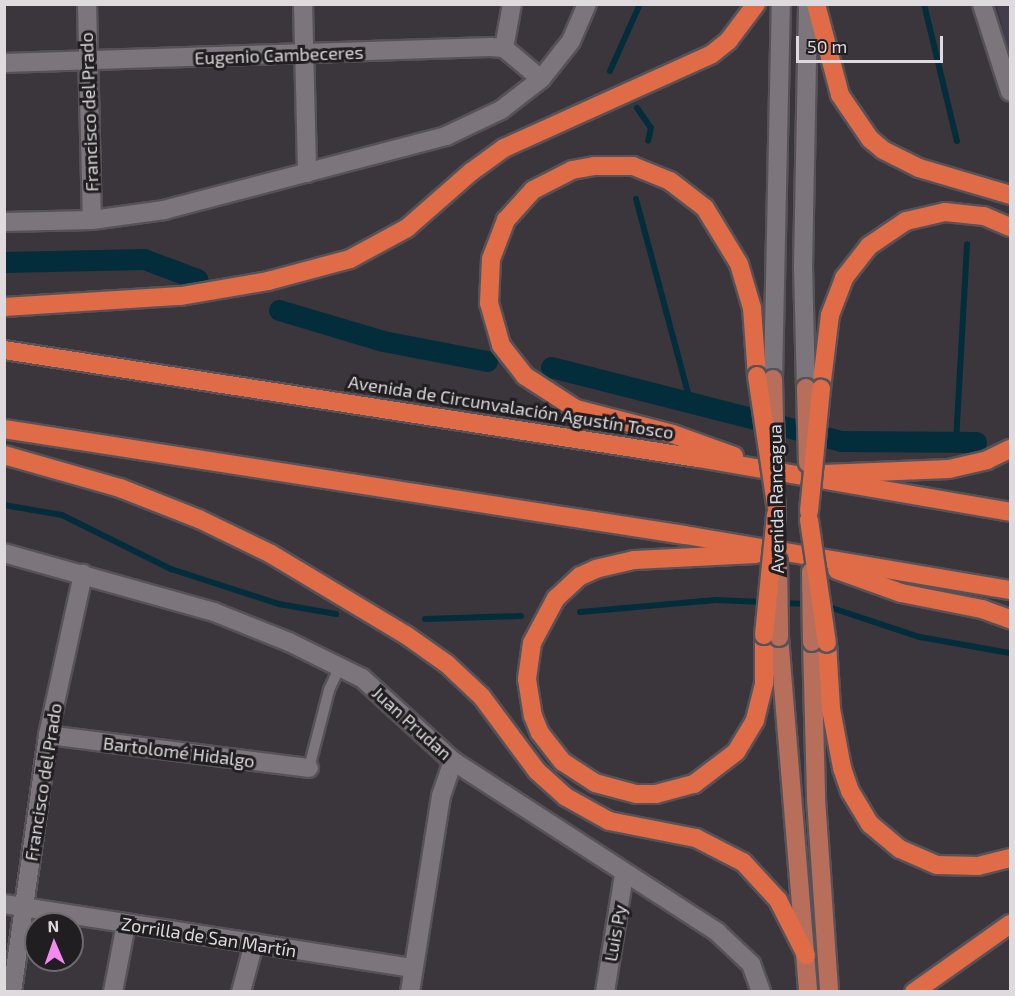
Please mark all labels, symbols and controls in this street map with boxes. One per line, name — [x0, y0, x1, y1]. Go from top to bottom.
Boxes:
scale bar — [799, 24, 946, 62]
street label: Francisco del Prado — [75, 32, 103, 192]
text: 50 m — [807, 35, 847, 57]
street label: Eugenio Cambeceres — [194, 41, 364, 69]
street label: Avenida de Circunvalación Agustín Tosco — [346, 371, 676, 443]
street label: Avenida Rancagua — [764, 424, 788, 574]
street label: Juan Prudan — [368, 682, 456, 764]
street label: Francisco del Prado — [20, 701, 66, 863]
street label: Bartolomé Hidalgo — [102, 732, 256, 772]
street label: Luis Py — [599, 903, 631, 963]
north arrow — [24, 912, 84, 972]
street label: Zorrilla de San Martín — [120, 912, 298, 962]
text: N — [47, 916, 60, 935]

